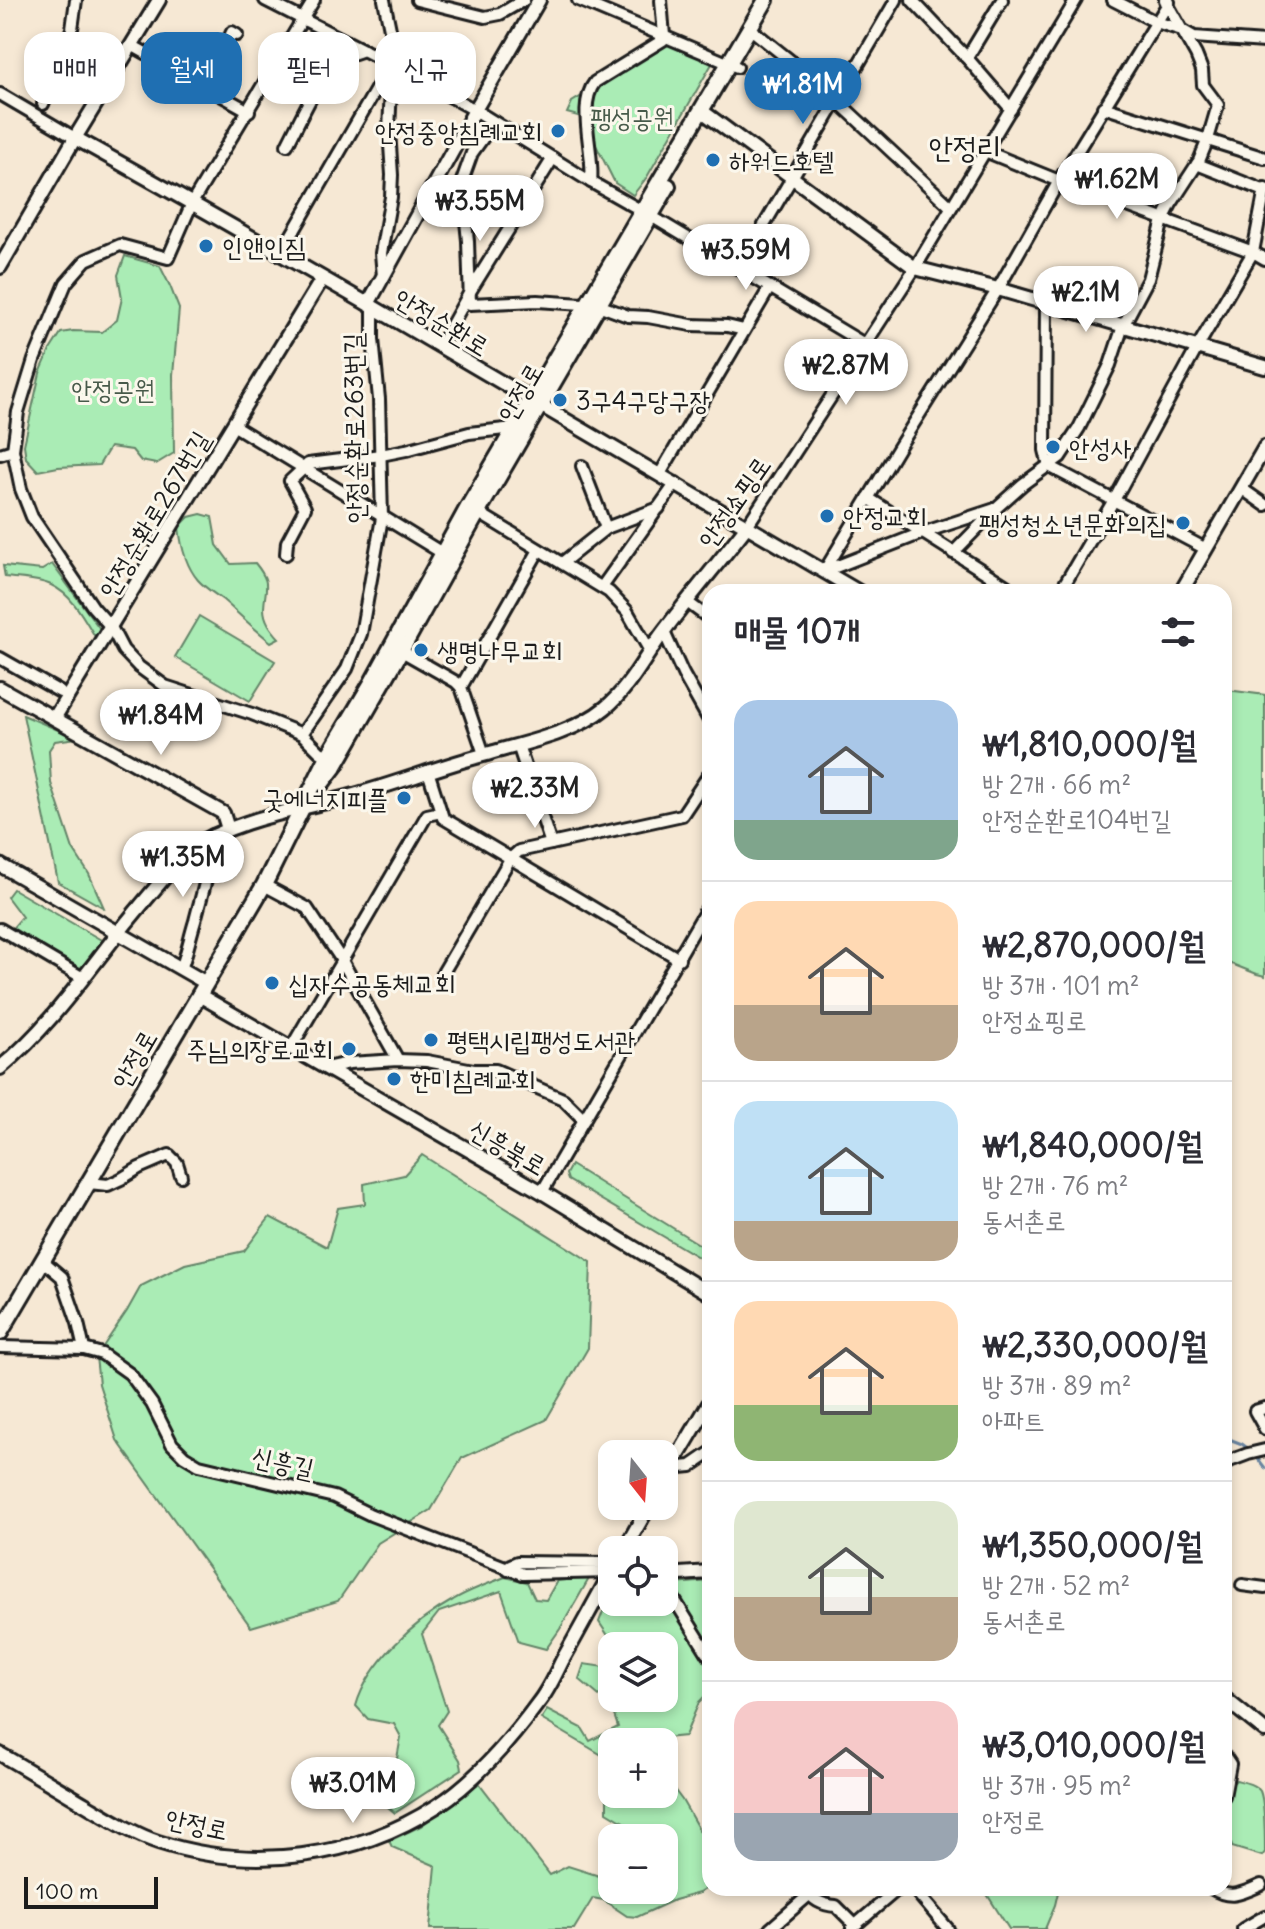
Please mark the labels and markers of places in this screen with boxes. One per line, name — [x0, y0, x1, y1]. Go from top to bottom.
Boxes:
pin: ₩1.81M — [738, 58, 868, 126]
place label: 안정중앙침례교회 — [375, 115, 542, 148]
marker: 안정중앙침례교회 — [549, 122, 567, 140]
place label: 하워드호텔 — [729, 144, 834, 177]
marker: 하워드호텔 — [704, 151, 722, 169]
pin: ₩1.62M — [1052, 153, 1182, 221]
pin: ₩3.55M — [415, 175, 545, 243]
pin: ₩3.59M — [681, 224, 811, 292]
place label: 인앤인짐 — [222, 230, 306, 263]
marker: 인앤인짐 — [197, 237, 215, 255]
pin: ₩2.1M — [1030, 266, 1142, 334]
pin: ₩2.87M — [781, 339, 911, 407]
place label: 3구4구당구장 — [576, 384, 710, 417]
marker: 3구4구당구장 — [551, 391, 569, 409]
place label: 안성사 — [1069, 431, 1132, 464]
marker: 안성사 — [1044, 438, 1062, 456]
place label: 안정교회 — [843, 500, 927, 533]
marker: 안정교회 — [818, 507, 836, 525]
place label: 팽성청소년문화의집 — [979, 507, 1167, 540]
marker: 팽성청소년문화의집 — [1174, 514, 1192, 532]
place label: 생명나무교회 — [437, 634, 563, 667]
marker: 생명나무교회 — [412, 641, 430, 659]
pin: ₩1.84M — [96, 689, 226, 757]
pin: ₩2.33M — [470, 762, 600, 830]
place label: 굿에너지피플 — [262, 782, 388, 815]
marker: 굿에너지피플 — [395, 789, 413, 807]
pin: ₩1.35M — [118, 831, 248, 899]
place label: 십자수공동체교회 — [288, 967, 455, 1000]
marker: 십자수공동체교회 — [263, 974, 281, 992]
place label: 평택시립팽성도서관 — [447, 1024, 635, 1057]
marker: 평택시립팽성도서관 — [422, 1031, 440, 1049]
place label: 주님의장로교회 — [187, 1033, 333, 1066]
marker: 주님의장로교회 — [340, 1040, 358, 1058]
place label: 한미침례교회 — [410, 1063, 536, 1096]
marker: 한미침례교회 — [385, 1070, 403, 1088]
pin: ₩3.01M — [288, 1757, 418, 1825]

